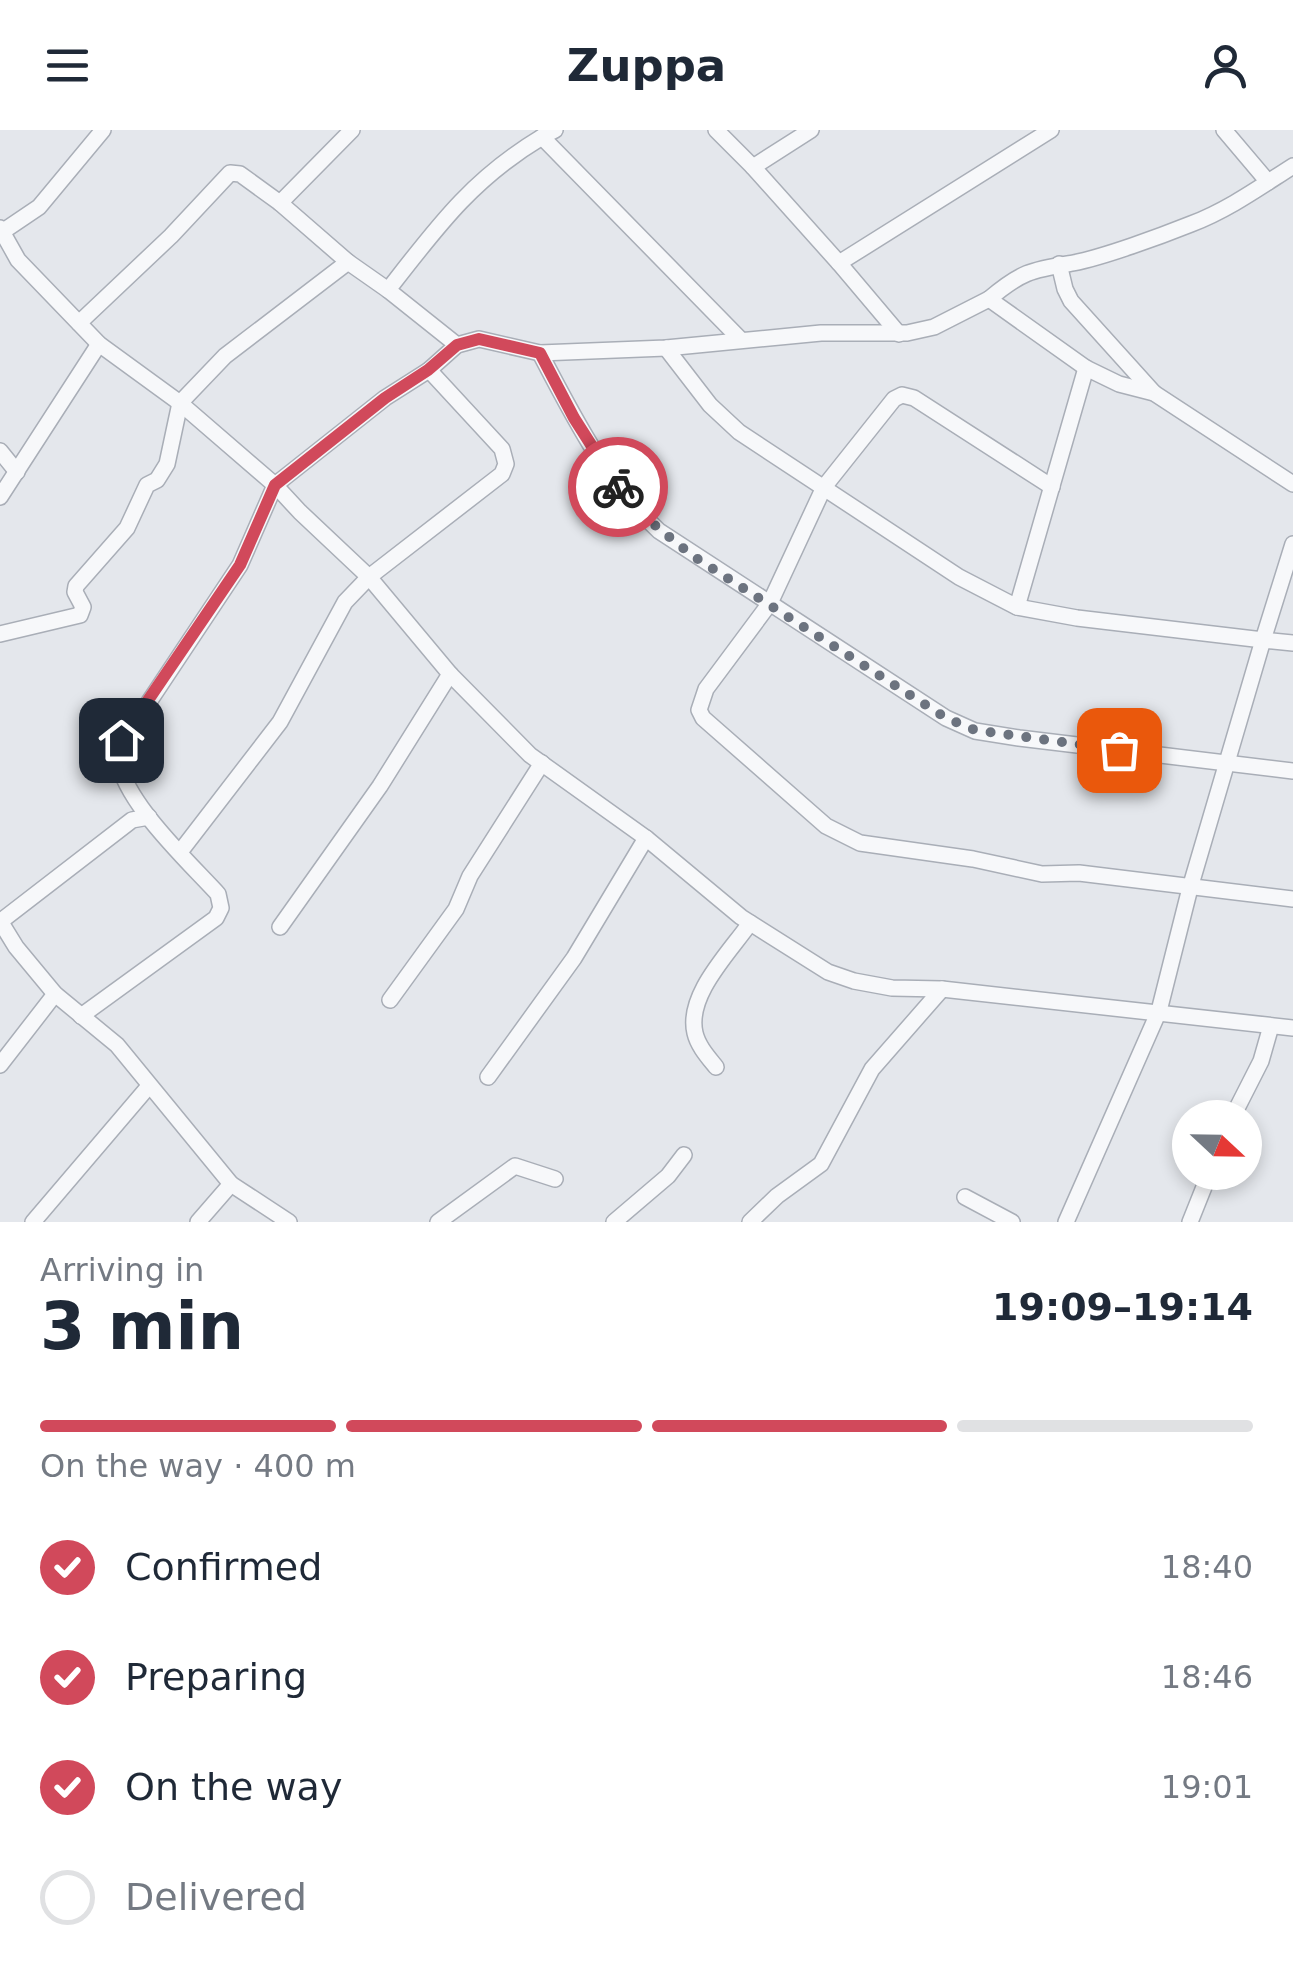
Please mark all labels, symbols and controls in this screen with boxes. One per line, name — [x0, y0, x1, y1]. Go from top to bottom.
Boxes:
icon: menu — [40, 38, 95, 93]
icon: person — [1198, 38, 1253, 93]
text: Zuppa — [567, 39, 726, 92]
courier — [568, 437, 668, 537]
icon: bike — [591, 460, 646, 515]
pin — [79, 698, 164, 783]
pin — [1077, 708, 1162, 793]
icon: home — [94, 713, 149, 768]
icon: bag — [1092, 723, 1147, 778]
north arrow — [1172, 1100, 1262, 1190]
map controls — [1172, 1100, 1262, 1190]
text: Arriving in — [40, 1251, 204, 1289]
text: 19:09–19:14 — [992, 1285, 1253, 1329]
text: 3 min — [40, 1289, 244, 1364]
text: On the way · 400 m — [40, 1447, 356, 1485]
icon: check — [40, 1540, 95, 1595]
text: Confirmed — [125, 1545, 322, 1589]
text: 18:40 — [1161, 1548, 1253, 1586]
icon: check — [40, 1650, 95, 1705]
text: Preparing — [125, 1655, 307, 1699]
text: 18:46 — [1161, 1658, 1253, 1696]
icon: check — [40, 1760, 95, 1815]
text: On the way — [125, 1765, 342, 1809]
text: 19:01 — [1161, 1768, 1253, 1806]
text: Delivered — [125, 1875, 307, 1919]

